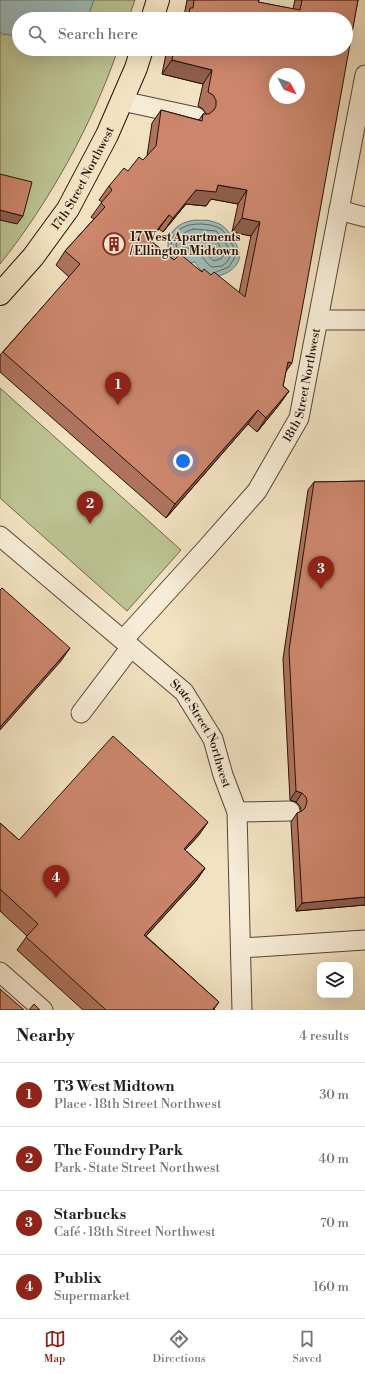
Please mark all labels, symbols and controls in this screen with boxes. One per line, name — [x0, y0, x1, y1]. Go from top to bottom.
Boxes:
search box — [12, 12, 353, 56]
icon: search — [26, 23, 48, 45]
text: Search here — [58, 25, 138, 44]
north arrow — [269, 68, 305, 104]
street label: 17th Street Northwest — [48, 124, 118, 233]
place label: 17 West Apartments / Ellington Midtown — [129, 230, 241, 259]
building icon: 17 West Apartments / Ellington Midtown — [101, 231, 127, 257]
street label: 18th Street Northwest — [279, 326, 324, 445]
pin: 1 — [105, 372, 131, 405]
your location — [173, 451, 193, 471]
pin: 2 — [77, 491, 103, 524]
pin: 3 — [308, 556, 334, 589]
street label: State Street Northwest — [167, 676, 235, 791]
pin: 4 — [43, 865, 69, 898]
map controls — [317, 962, 353, 998]
button: layers — [317, 962, 353, 998]
text: Nearby — [16, 1025, 75, 1047]
text: 4 results — [299, 1028, 349, 1044]
text: T3 West Midtown — [54, 1077, 174, 1096]
text: 1 — [26, 1087, 32, 1103]
text: 30 m — [319, 1087, 349, 1103]
text: Place · 18th Street Northwest — [54, 1096, 222, 1112]
text: The Foundry Park — [54, 1141, 183, 1160]
text: 2 — [25, 1151, 33, 1167]
text: 40 m — [319, 1151, 349, 1167]
text: Park · State Street Northwest — [54, 1160, 220, 1176]
text: Starbucks — [54, 1205, 126, 1224]
text: 3 — [25, 1215, 33, 1231]
text: 70 m — [320, 1215, 349, 1231]
text: Café · 18th Street Northwest — [54, 1224, 216, 1240]
text: Publix — [54, 1269, 102, 1288]
text: 4 — [25, 1279, 33, 1295]
text: 160 m — [313, 1279, 349, 1295]
text: Supermarket — [54, 1288, 130, 1304]
tab: Map — [44, 1328, 66, 1366]
tab: Directions — [153, 1328, 206, 1366]
tab: Saved — [293, 1328, 321, 1366]

